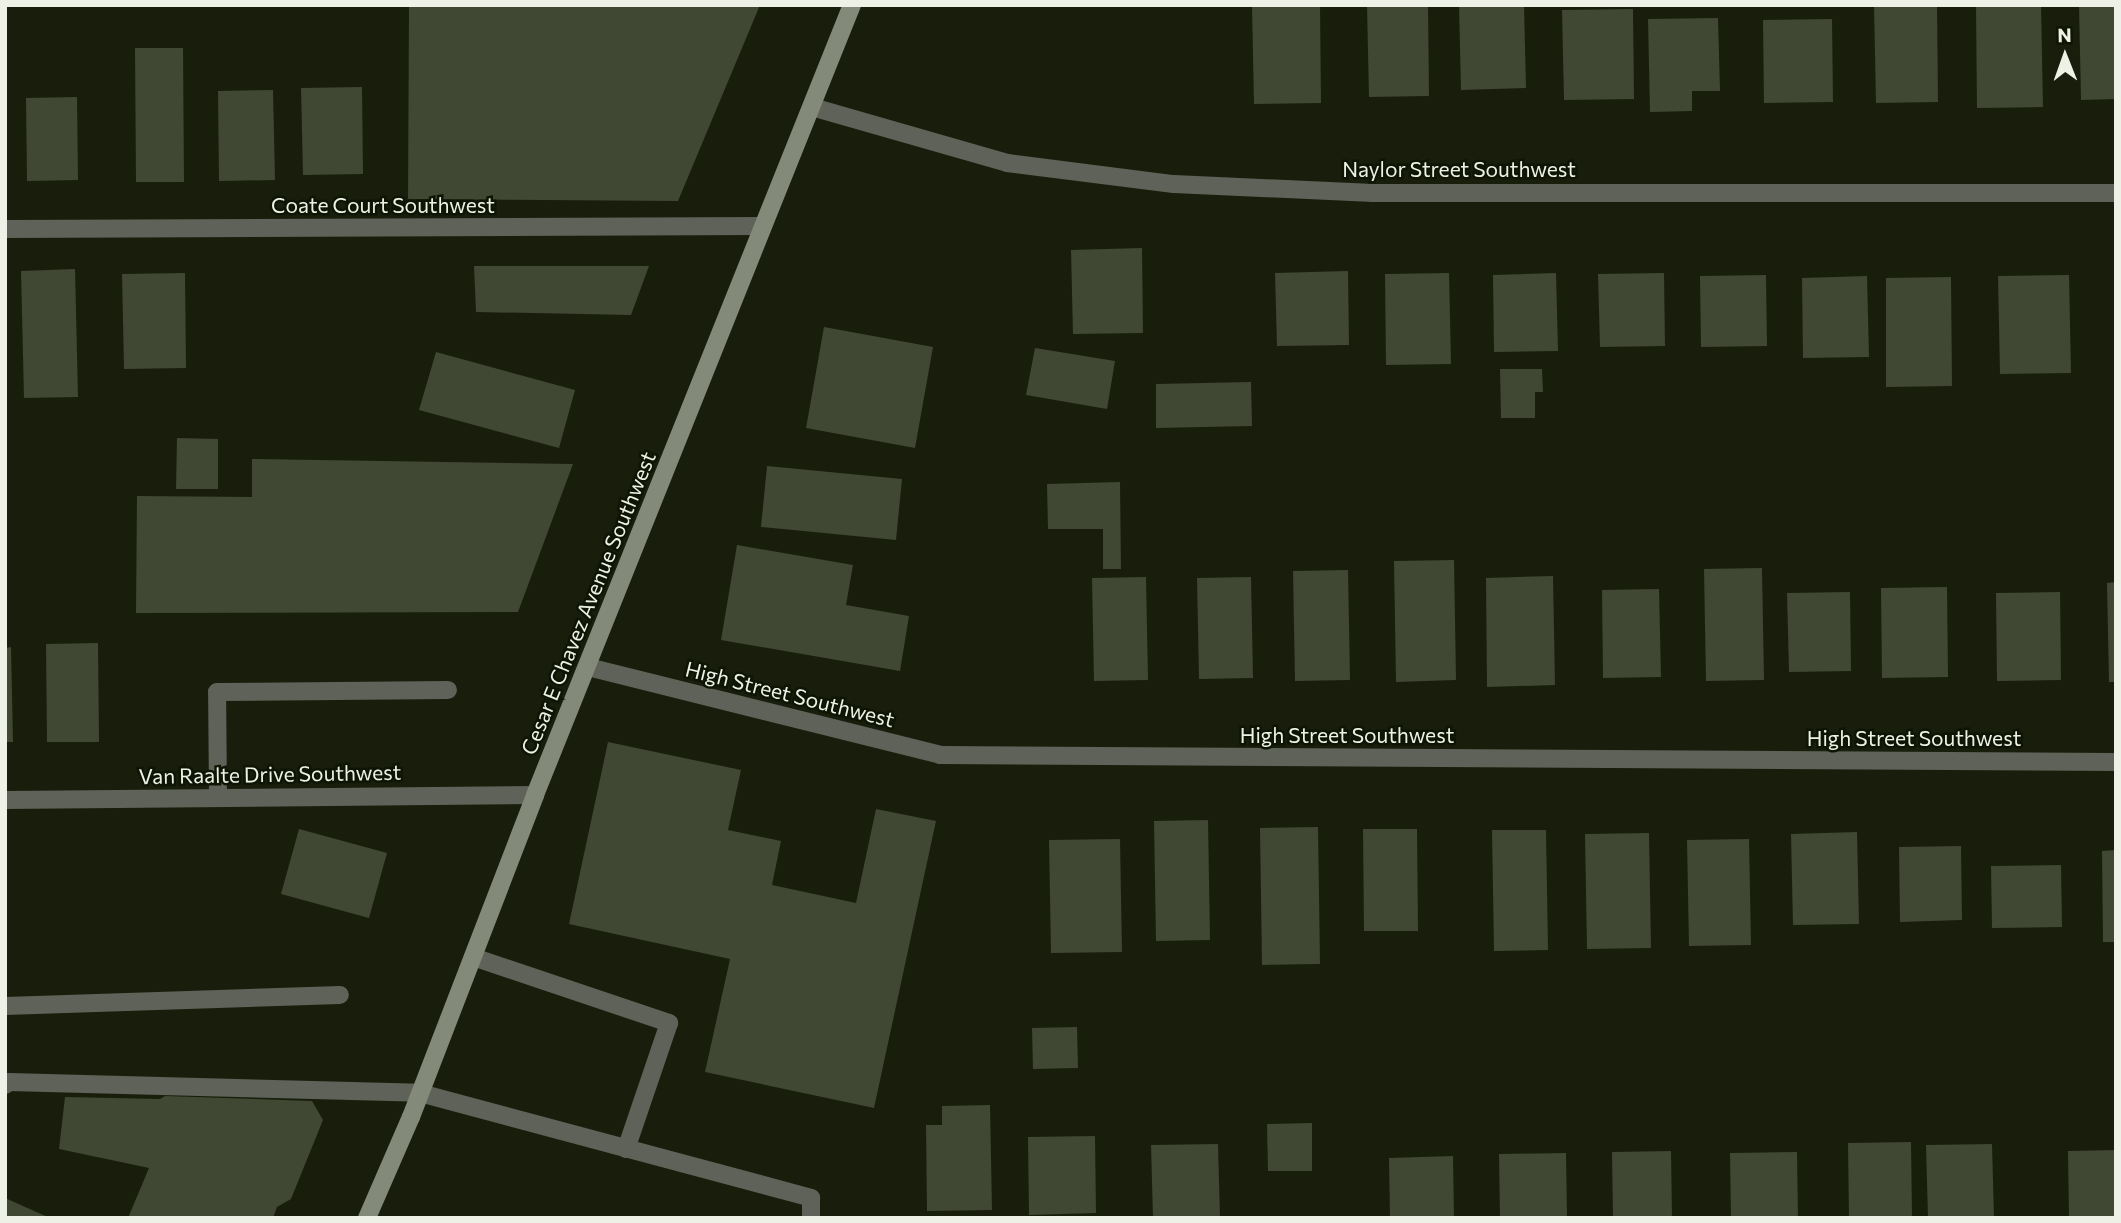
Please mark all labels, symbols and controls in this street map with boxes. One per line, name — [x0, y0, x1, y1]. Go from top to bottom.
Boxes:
north arrow — [2030, 21, 2100, 91]
text: N — [2057, 23, 2072, 46]
street label: Naylor Street Southwest — [1342, 156, 1576, 182]
street label: Coate Court Southwest — [271, 192, 495, 218]
street label: Cesar E Chavez Avenue Southwest — [516, 448, 660, 758]
street label: High Street Southwest — [683, 656, 897, 732]
street label: High Street Southwest — [1240, 722, 1454, 748]
street label: High Street Southwest — [1807, 725, 2021, 751]
street label: Van Raalte Drive Southwest — [139, 759, 401, 789]

